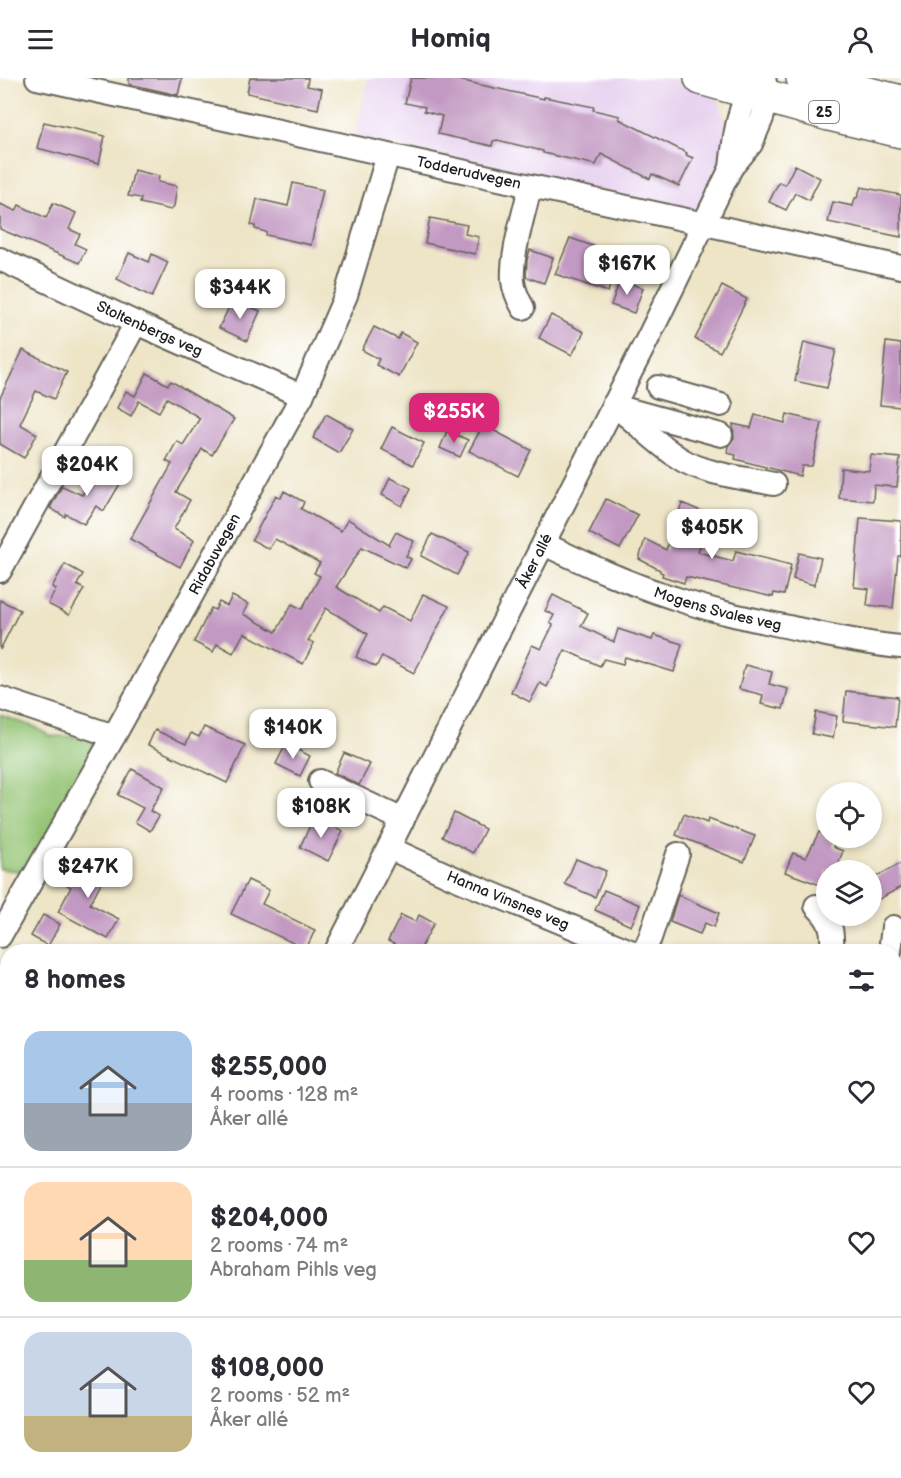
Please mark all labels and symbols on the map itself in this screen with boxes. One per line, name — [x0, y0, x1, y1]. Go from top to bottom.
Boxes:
road number: 25 — [809, 101, 839, 123]
street label: Todderudvegen — [415, 152, 523, 194]
pin: $167K — [585, 245, 669, 296]
pin: $344K — [198, 269, 282, 320]
street label: Stoltenbergs veg — [93, 297, 205, 361]
pin: $255K — [412, 393, 496, 444]
pin: $204K — [45, 446, 129, 497]
pin: $405K — [670, 509, 754, 560]
street label: Ridabuvegen — [185, 510, 245, 598]
street label: Åker allé — [512, 530, 557, 591]
street label: Mogens Svales veg — [651, 583, 783, 635]
pin: $140K — [251, 709, 335, 760]
pin: $108K — [279, 788, 363, 839]
pin: $247K — [46, 848, 130, 899]
street label: Hanna Vinsnes veg — [444, 867, 572, 935]

